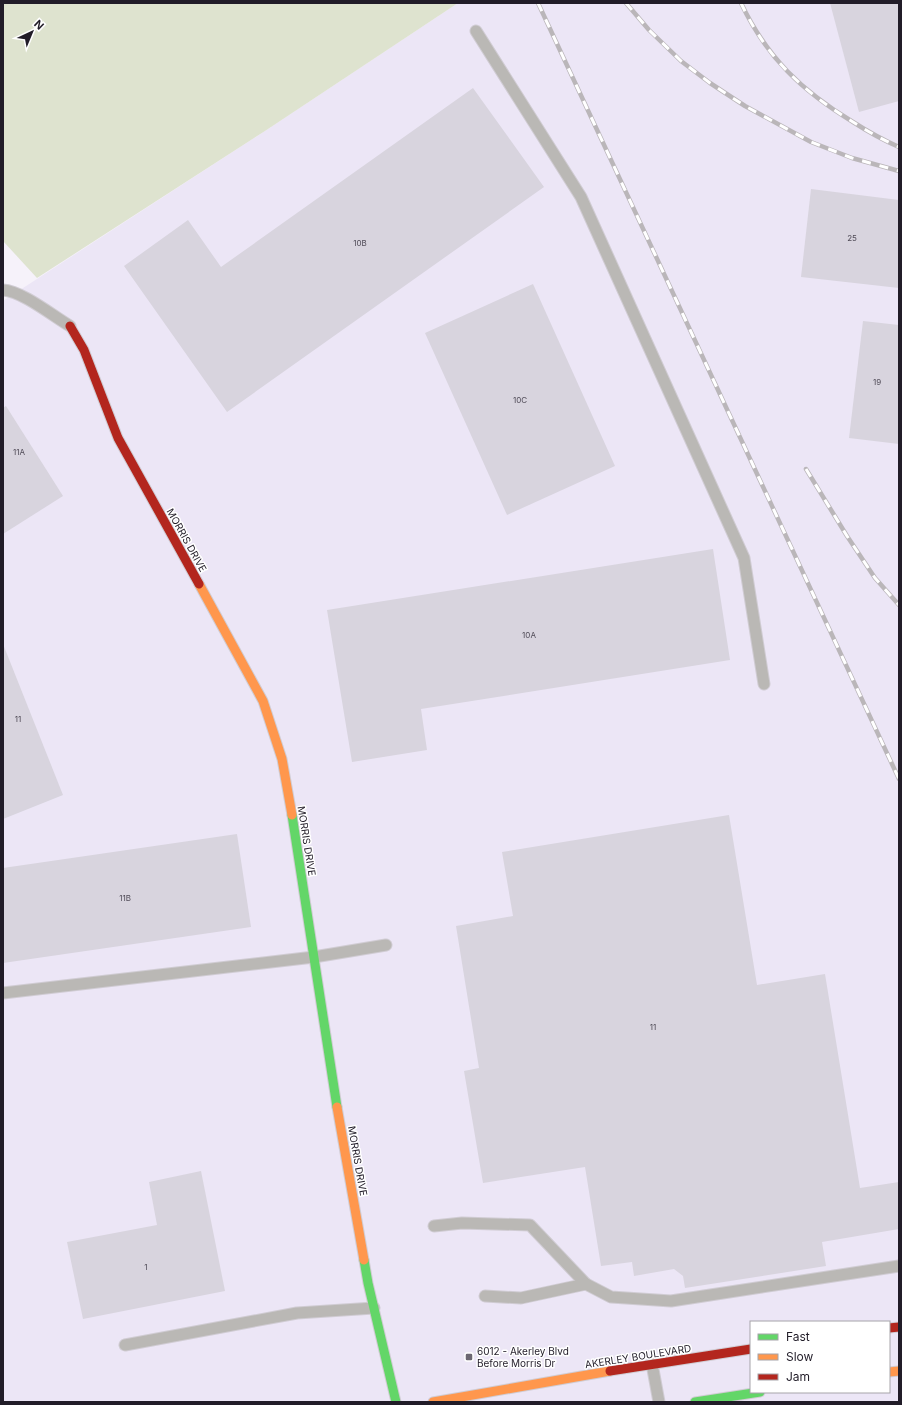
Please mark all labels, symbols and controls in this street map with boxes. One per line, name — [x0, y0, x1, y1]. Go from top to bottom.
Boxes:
north arrow — [12, 12, 52, 52]
text: N — [31, 17, 47, 33]
house number: 25 — [847, 233, 857, 243]
house number: 10B — [353, 238, 367, 248]
house number: 19 — [873, 377, 881, 387]
house number: 10C — [513, 395, 527, 405]
house number: 11A — [13, 447, 25, 457]
street label: MORRIS DRIVE — [165, 506, 209, 574]
house number: 10A — [522, 630, 536, 640]
house number: 11 — [15, 714, 21, 724]
street label: MORRIS DRIVE — [296, 805, 318, 877]
house number: 11B — [119, 893, 131, 903]
house number: 11 — [650, 1022, 656, 1032]
street label: MORRIS DRIVE — [346, 1125, 370, 1197]
house number: 1 — [144, 1262, 148, 1272]
legend — [750, 1321, 890, 1393]
text: Fast — [786, 1329, 810, 1344]
street label: AKERLEY BOULEVARD — [584, 1342, 692, 1370]
place label: 6012 - Akerley Blvd Before Morris Dr — [477, 1345, 569, 1369]
text: Slow — [786, 1349, 814, 1364]
marker: 6012 - Akerley Blvd Before Morris Dr — [464, 1352, 474, 1362]
text: Jam — [786, 1369, 810, 1384]

